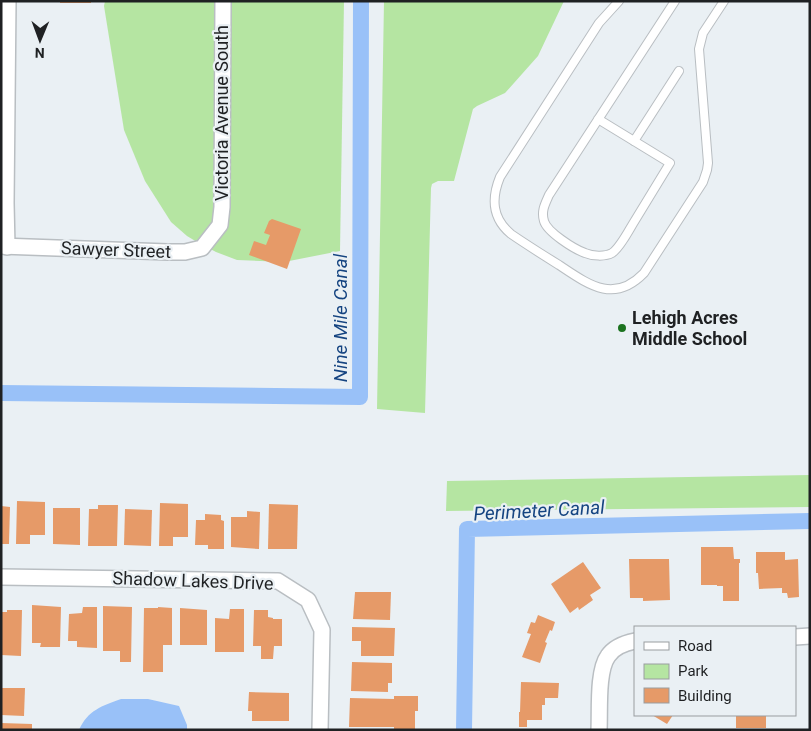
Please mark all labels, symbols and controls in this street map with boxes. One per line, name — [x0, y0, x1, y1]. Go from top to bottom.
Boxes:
north arrow — [15, 15, 65, 65]
street label: Victoria Avenue South — [211, 25, 232, 201]
text: N — [35, 45, 45, 61]
street label: Sawyer Street — [61, 237, 171, 262]
water label: Nine Mile Canal — [329, 253, 352, 382]
place label: Lehigh Acres Middle School — [632, 307, 747, 349]
marker: Lehigh Acres Middle School — [616, 322, 628, 334]
water label: Perimeter Canal — [473, 496, 606, 525]
street label: Shadow Lakes Drive — [112, 567, 274, 594]
legend — [634, 626, 796, 716]
text: Road — [678, 637, 712, 655]
text: Park — [678, 662, 709, 680]
text: Building — [678, 687, 732, 705]

